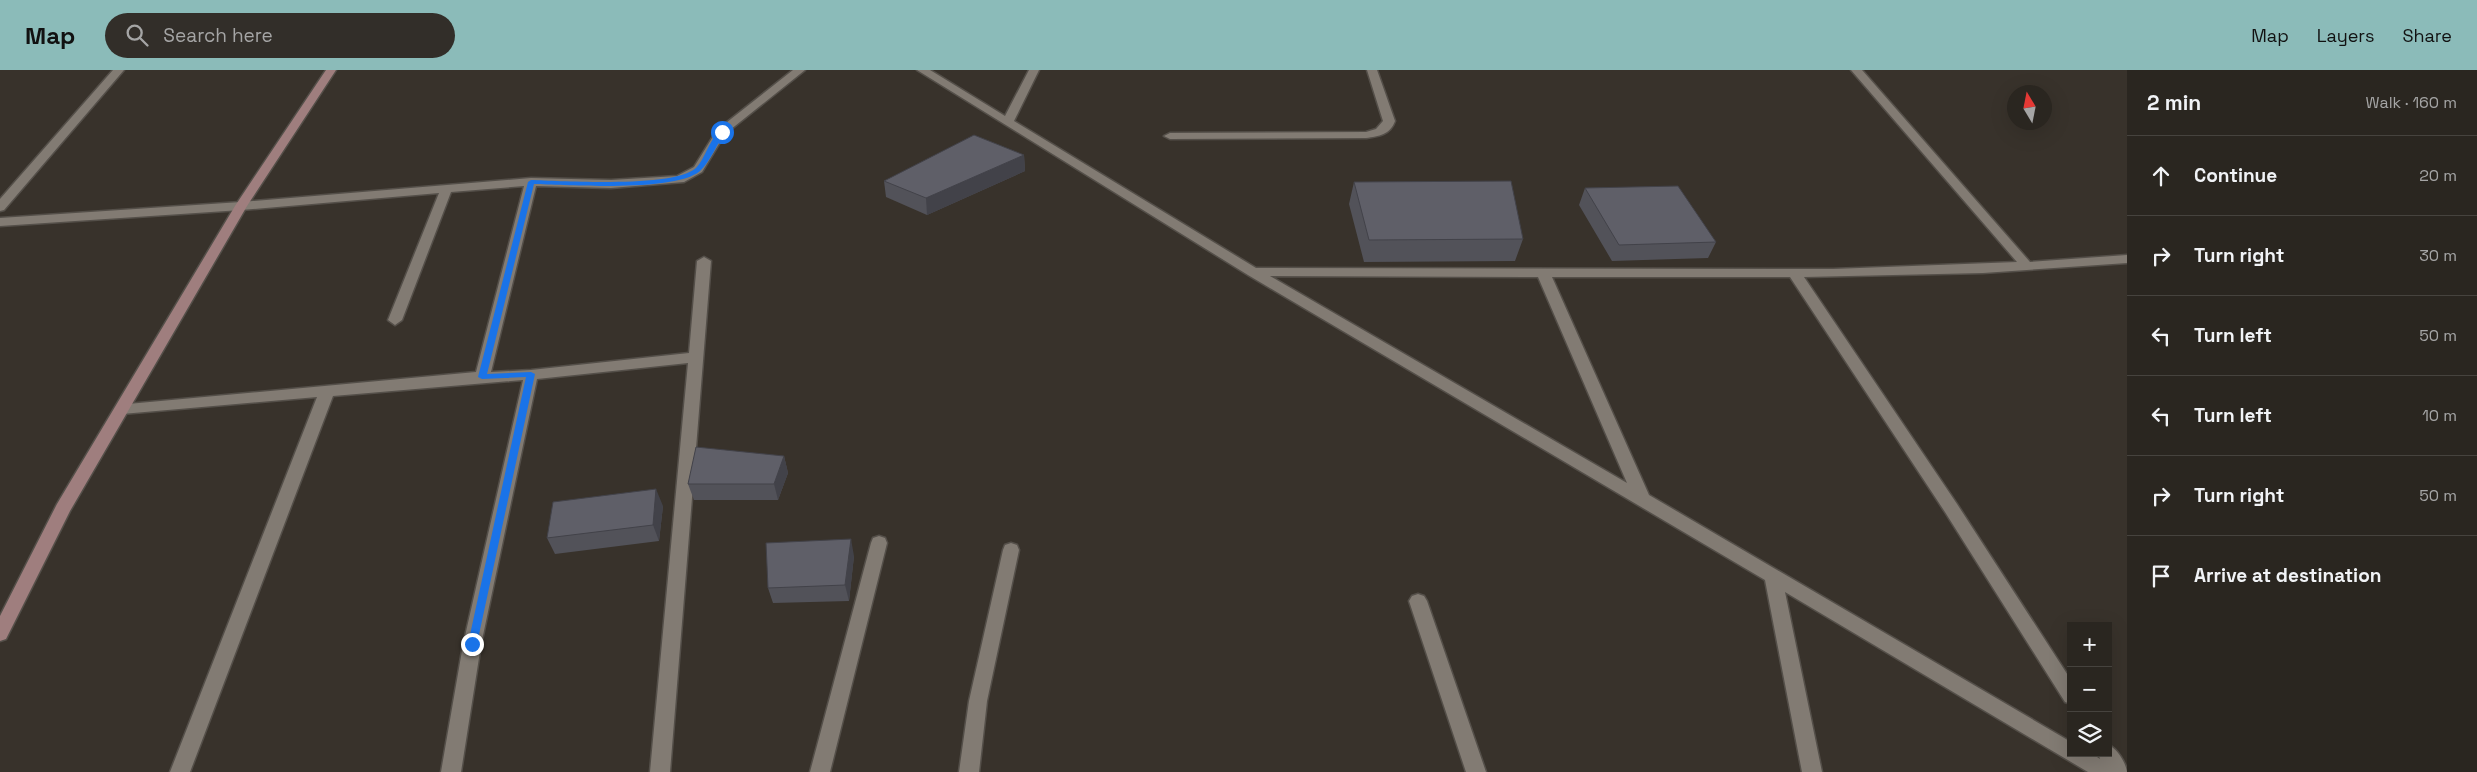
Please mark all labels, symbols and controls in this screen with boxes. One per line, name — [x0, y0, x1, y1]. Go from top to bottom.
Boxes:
search box — [105, 13, 455, 58]
text: Map — [25, 20, 75, 51]
icon: search — [123, 21, 151, 49]
text: Search here — [163, 23, 273, 48]
text: Map — [2251, 24, 2289, 47]
text: Layers — [2317, 24, 2374, 47]
text: Share — [2402, 24, 2452, 47]
north arrow — [2007, 85, 2052, 130]
text: 2 min — [2147, 89, 2201, 116]
text: Walk · 160 m — [2366, 92, 2457, 113]
route start — [711, 121, 734, 144]
icon: ahead — [2147, 162, 2175, 190]
text: Continue — [2194, 163, 2277, 188]
text: 20 m — [2419, 165, 2457, 186]
icon: right — [2147, 242, 2175, 270]
text: Turn right — [2194, 243, 2284, 268]
text: 30 m — [2419, 245, 2457, 266]
icon: left — [2147, 322, 2175, 350]
text: Turn left — [2194, 323, 2272, 348]
text: 50 m — [2419, 325, 2457, 346]
icon: left — [2147, 402, 2175, 430]
text: Turn left — [2194, 403, 2272, 428]
text: 10 m — [2422, 405, 2457, 426]
icon: right — [2147, 482, 2175, 510]
text: Turn right — [2194, 483, 2284, 508]
text: 50 m — [2419, 485, 2457, 506]
icon: arrive — [2147, 562, 2175, 590]
text: Arrive at destination — [2194, 563, 2382, 588]
map controls — [2067, 622, 2112, 757]
button: + — [2067, 622, 2112, 667]
route end — [461, 633, 484, 656]
button: − — [2067, 667, 2112, 712]
button: layers — [2067, 712, 2112, 757]

